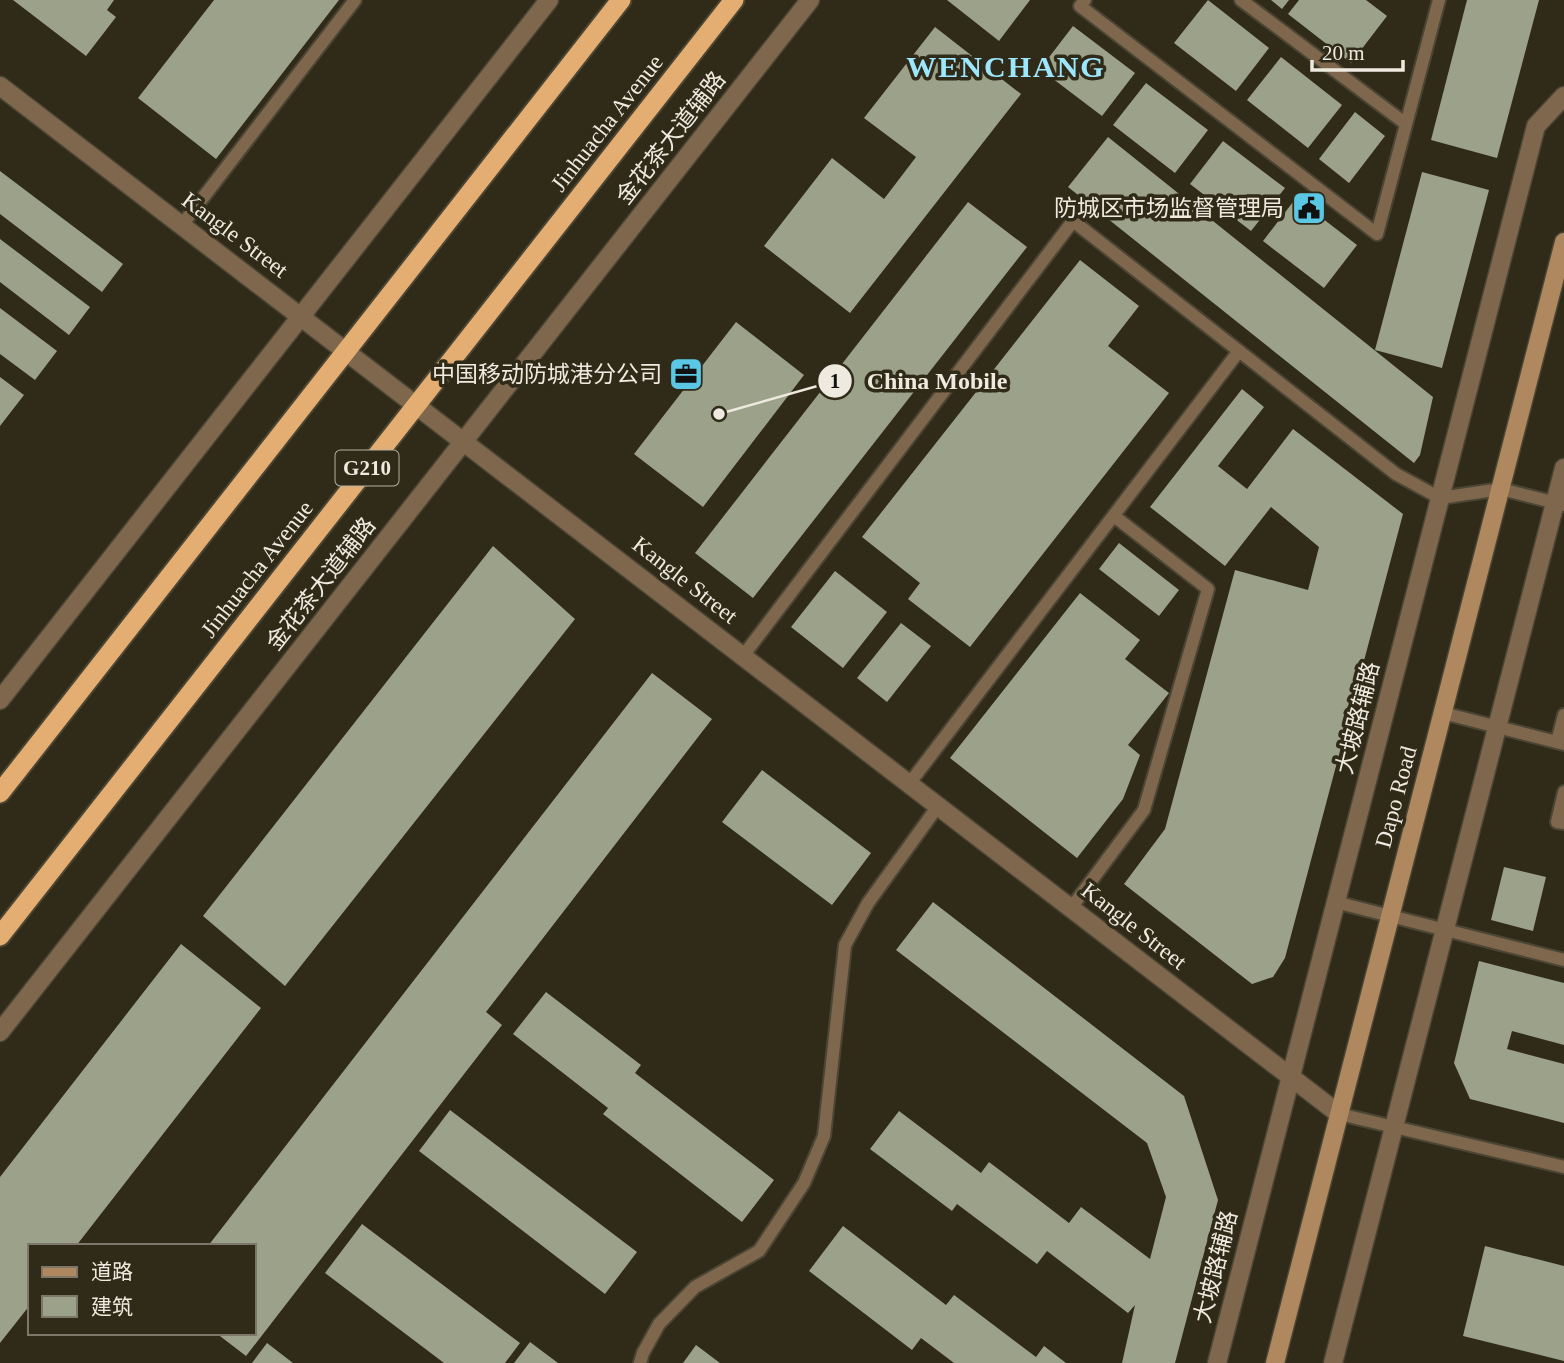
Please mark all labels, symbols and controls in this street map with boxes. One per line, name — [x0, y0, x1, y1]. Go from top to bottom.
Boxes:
scale bar — [1312, 28, 1403, 72]
text: 20 m — [1322, 41, 1365, 65]
street label: Jinhuacha Avenue — [546, 50, 668, 196]
district label: WENCHANG — [906, 50, 1106, 83]
street label: 金花茶大道辅路 — [612, 67, 730, 209]
street label: Kangle Street — [177, 187, 293, 283]
public building icon: 防城区市场监督管理局 — [1290, 189, 1328, 227]
place label: 防城区市场监督管理局 — [1054, 196, 1284, 221]
office icon: 中国移动防城港分公司 — [667, 355, 705, 393]
callout: China Mobile — [817, 358, 1021, 403]
place label: 中国移动防城港分公司 — [432, 362, 662, 387]
text: China Mobile — [867, 368, 1008, 394]
text: 1 — [830, 369, 840, 393]
road number: G210 — [336, 450, 398, 486]
street label: Jinhuacha Avenue — [196, 496, 318, 642]
street label: 金花茶大道辅路 — [262, 513, 380, 655]
street label: Kangle Street — [628, 531, 743, 629]
street label: 大坡路辅路 — [1332, 659, 1384, 777]
street label: Dapo Road — [1370, 743, 1422, 851]
street label: Kangle Street — [1077, 877, 1192, 975]
street label: 大坡路辅路 — [1190, 1208, 1242, 1326]
legend — [28, 1244, 256, 1335]
text: 道路 — [91, 1260, 133, 1284]
text: 建筑 — [91, 1295, 133, 1319]

